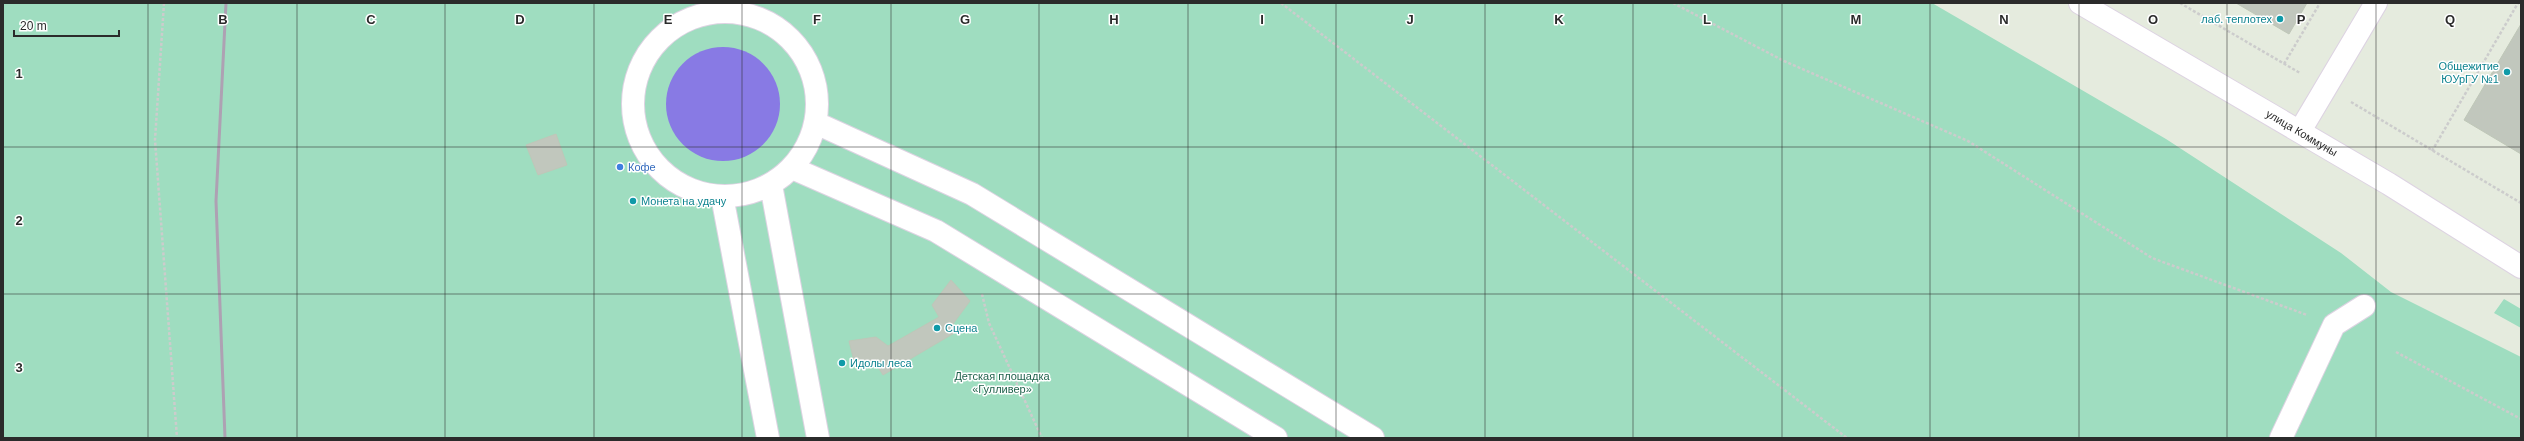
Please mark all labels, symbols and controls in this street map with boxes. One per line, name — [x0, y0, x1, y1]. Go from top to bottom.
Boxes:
scale bar — [14, 12, 119, 38]
text: B — [218, 12, 228, 27]
text: C — [366, 12, 376, 27]
text: D — [515, 12, 525, 27]
text: E — [664, 12, 673, 27]
text: F — [813, 12, 821, 27]
text: G — [960, 12, 970, 27]
text: H — [1109, 12, 1119, 27]
text: I — [1260, 12, 1264, 27]
text: J — [1406, 12, 1414, 27]
text: K — [1554, 12, 1564, 27]
text: L — [1703, 12, 1711, 27]
text: M — [1851, 12, 1861, 27]
text: N — [1999, 12, 2009, 27]
text: O — [2148, 12, 2158, 27]
text: P — [2297, 12, 2306, 27]
text: Q — [2445, 12, 2455, 27]
place label: лаб. теплотех — [2201, 13, 2272, 25]
marker: лаб. теплотех — [2275, 14, 2285, 24]
text: 20 m — [20, 19, 47, 33]
place label: Общежитие ЮУрГУ №1 — [2438, 60, 2499, 85]
text: 1 — [15, 66, 23, 81]
marker: Общежитие ЮУрГУ №1 — [2502, 67, 2512, 77]
street label: улица Коммуны — [2264, 107, 2340, 158]
place label: Кофе — [628, 161, 656, 173]
marker: Кофе — [615, 162, 625, 172]
place label: Монета на удачу — [641, 195, 727, 207]
marker: Монета на удачу — [628, 196, 638, 206]
text: 2 — [15, 213, 23, 228]
place label: Сцена — [945, 322, 978, 334]
marker: Сцена — [932, 323, 942, 333]
place label: Идолы леса — [850, 357, 913, 369]
marker: Идолы леса — [837, 358, 847, 368]
text: 3 — [15, 360, 23, 375]
park label: Детская площадка «Гулливер» — [954, 370, 1050, 395]

